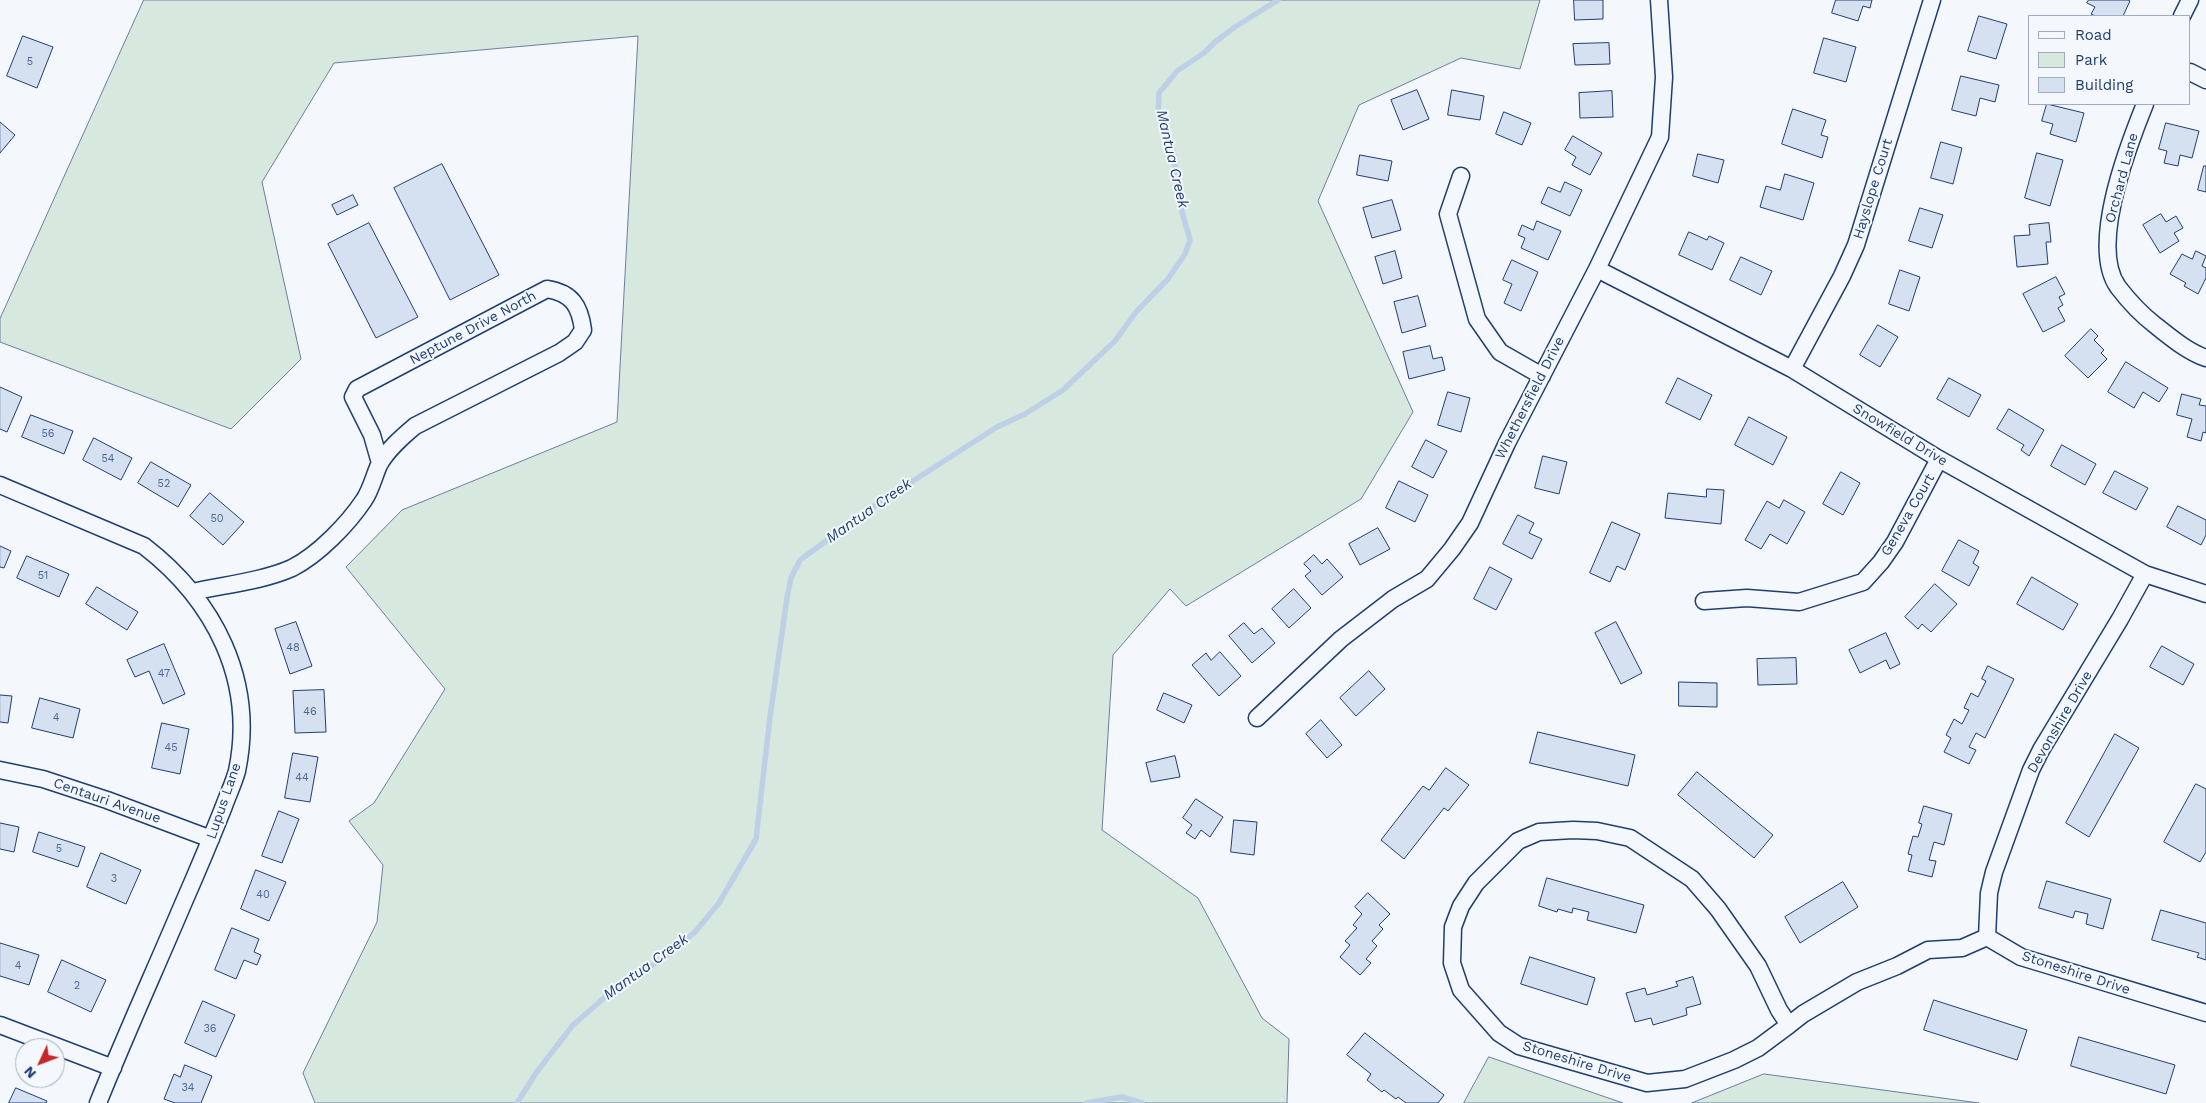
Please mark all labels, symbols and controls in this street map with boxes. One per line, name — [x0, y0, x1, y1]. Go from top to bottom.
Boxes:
legend — [2028, 15, 2191, 105]
text: Road — [2075, 26, 2112, 44]
text: Park — [2075, 51, 2107, 69]
house number: 5 — [27, 55, 33, 69]
text: Building — [2075, 76, 2133, 94]
water label: Mantua Creek — [1152, 108, 1192, 210]
street label: Orchard Lane — [2102, 131, 2142, 225]
street label: Hayslope Court — [1850, 137, 1896, 241]
street label: Neptune Drive North — [407, 288, 539, 368]
street label: Whethersfield Drive — [1492, 334, 1568, 462]
street label: Snowfield Drive — [1850, 400, 1950, 470]
house number: 56 — [41, 427, 55, 441]
house number: 54 — [101, 452, 115, 466]
street label: Geneva Court — [1878, 471, 1938, 559]
water label: Mantua Creek — [823, 475, 915, 547]
house number: 52 — [158, 477, 170, 491]
house number: 50 — [210, 512, 224, 526]
house number: 51 — [38, 569, 48, 583]
house number: 48 — [286, 641, 300, 655]
house number: 47 — [158, 667, 170, 681]
street label: Devonshire Drive — [2024, 668, 2096, 776]
house number: 46 — [303, 705, 317, 719]
house number: 4 — [53, 711, 59, 725]
house number: 45 — [164, 741, 178, 755]
street label: Lupus Lane — [203, 761, 245, 841]
house number: 44 — [295, 771, 309, 785]
street label: Centauri Avenue — [51, 775, 163, 827]
house number: 5 — [56, 842, 62, 856]
house number: 3 — [111, 872, 117, 886]
house number: 40 — [256, 888, 270, 902]
water label: Mantua Creek — [600, 930, 692, 1004]
street label: Stoneshire Drive — [2020, 948, 2132, 998]
house number: 4 — [15, 959, 21, 973]
house number: 2 — [74, 979, 80, 993]
house number: 36 — [203, 1022, 217, 1036]
street label: Stoneshire Drive — [1521, 1037, 1633, 1087]
north arrow — [15, 1038, 65, 1088]
text: N — [20, 1063, 39, 1082]
house number: 34 — [181, 1081, 195, 1095]

